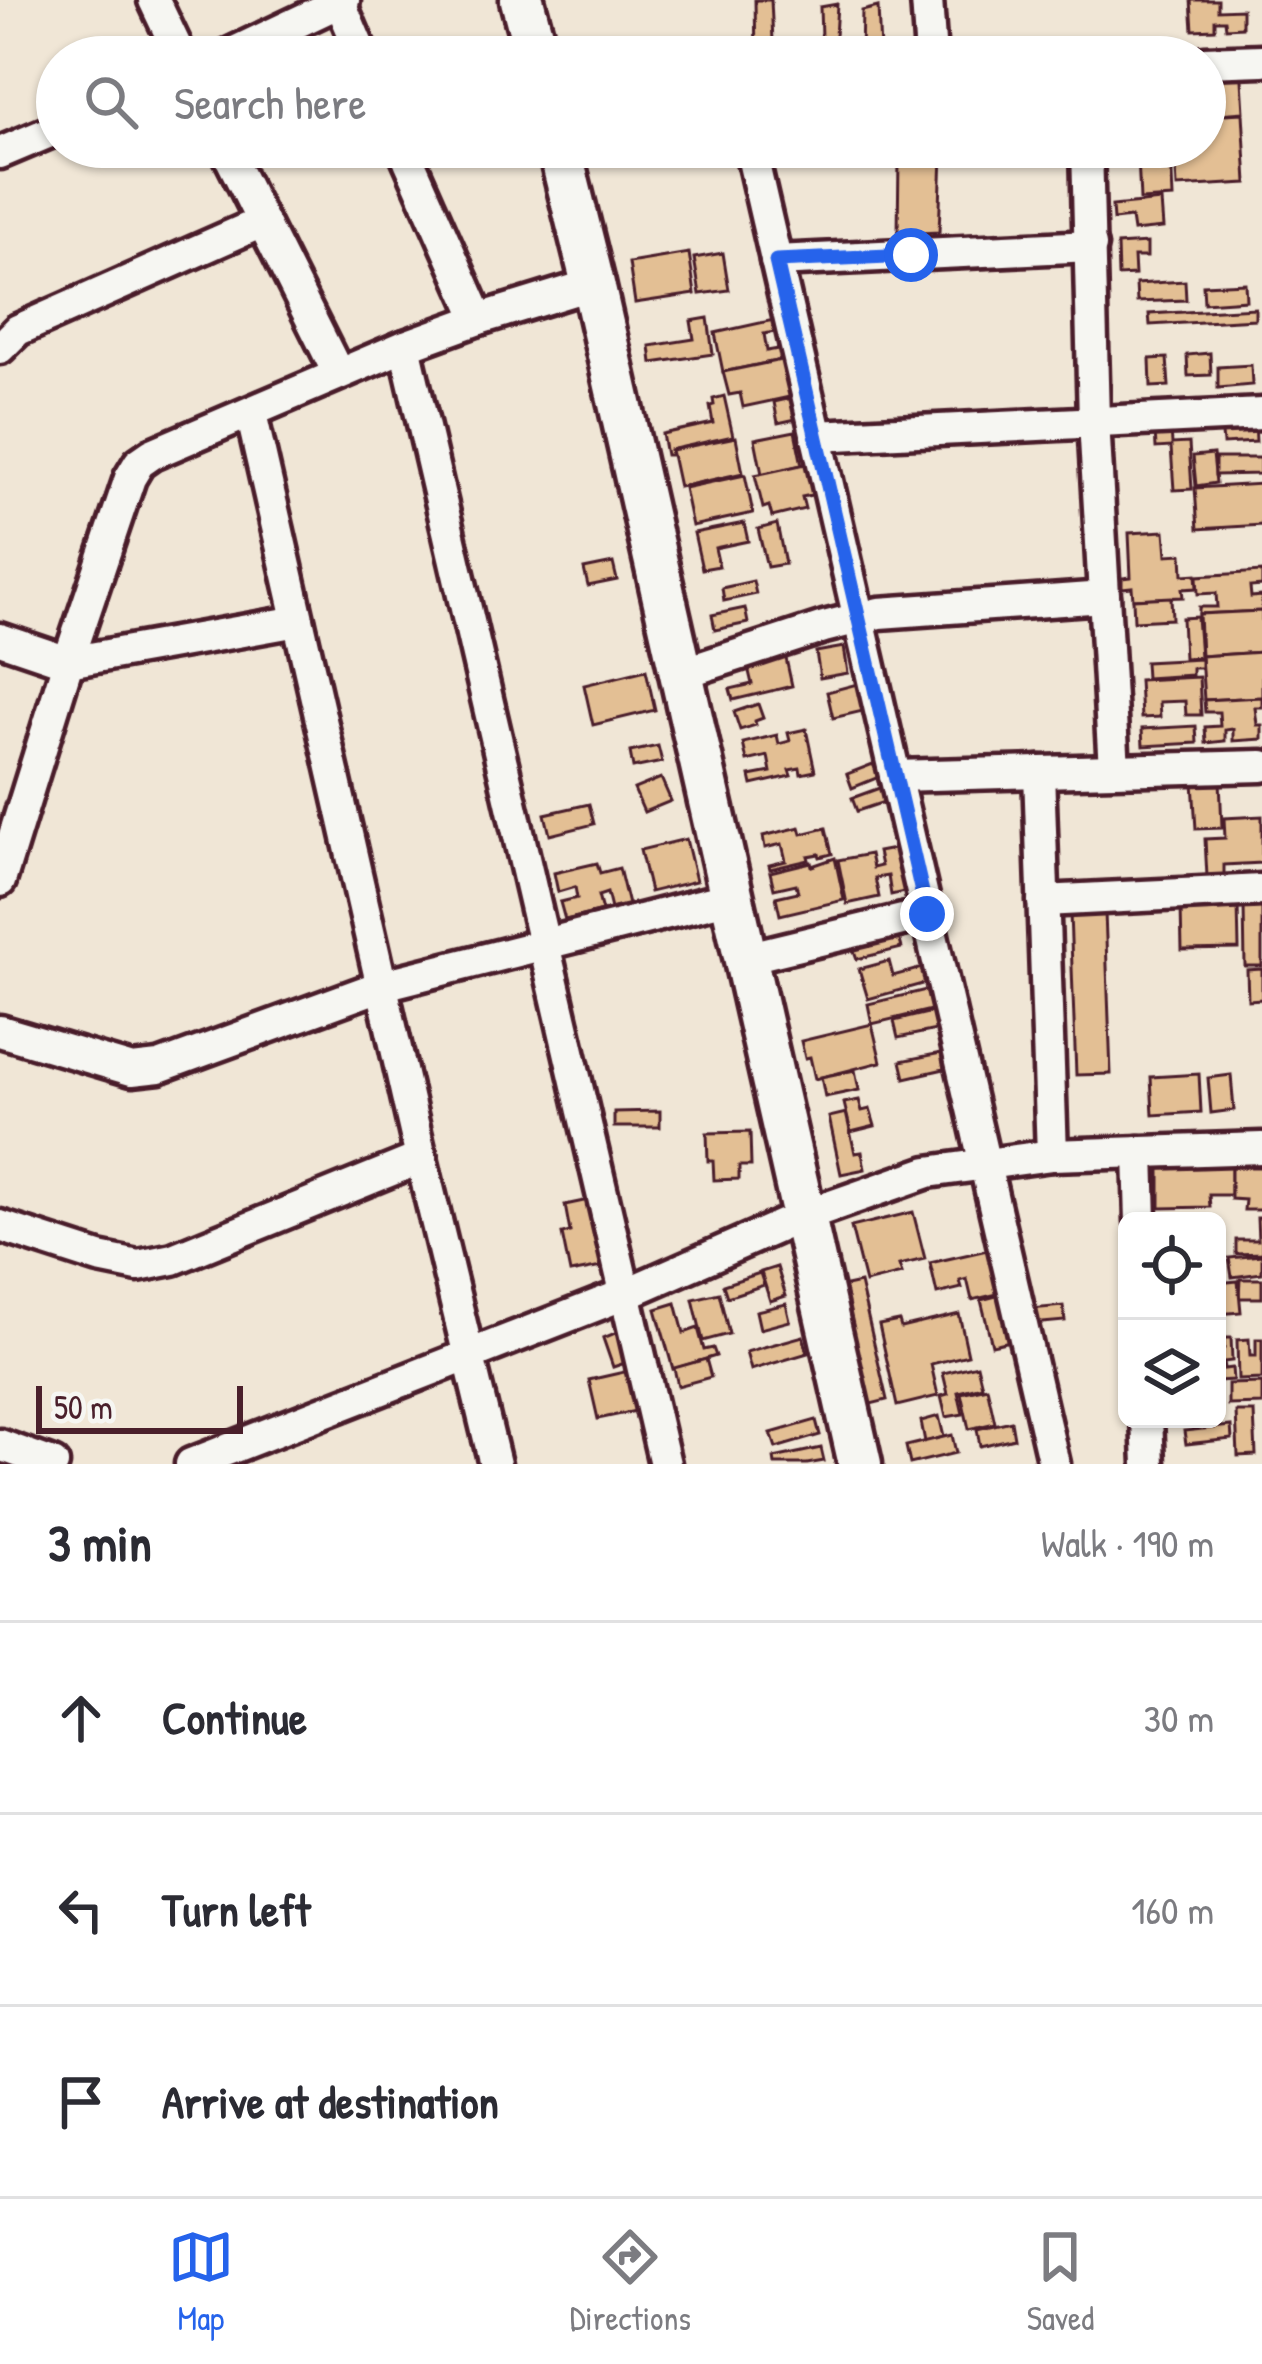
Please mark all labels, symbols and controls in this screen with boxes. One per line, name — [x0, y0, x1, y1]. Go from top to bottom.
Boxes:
search box — [36, 36, 1226, 168]
icon: search — [78, 69, 144, 135]
text: Search here — [174, 72, 366, 133]
route start — [884, 228, 938, 282]
route end — [900, 887, 954, 941]
map controls — [1118, 1212, 1226, 1428]
button: locate — [1118, 1212, 1226, 1320]
button: layers — [1118, 1320, 1226, 1428]
scale bar — [36, 1380, 243, 1433]
text: 50 m — [54, 1385, 113, 1429]
text: 3 min — [48, 1508, 152, 1577]
text: Walk · 190 m — [1041, 1516, 1214, 1569]
icon: ahead — [48, 1685, 114, 1751]
text: Continue — [162, 1687, 307, 1748]
text: 30 m — [1144, 1691, 1214, 1744]
icon: left — [48, 1877, 114, 1943]
text: Turn left — [162, 1879, 311, 1940]
text: 160 m — [1131, 1883, 1214, 1936]
icon: arrive — [48, 2069, 114, 2135]
text: Arrive at destination — [162, 2071, 499, 2132]
tab: Map — [168, 2224, 234, 2340]
tab: Directions — [570, 2224, 691, 2340]
tab: Saved — [1027, 2224, 1094, 2340]

